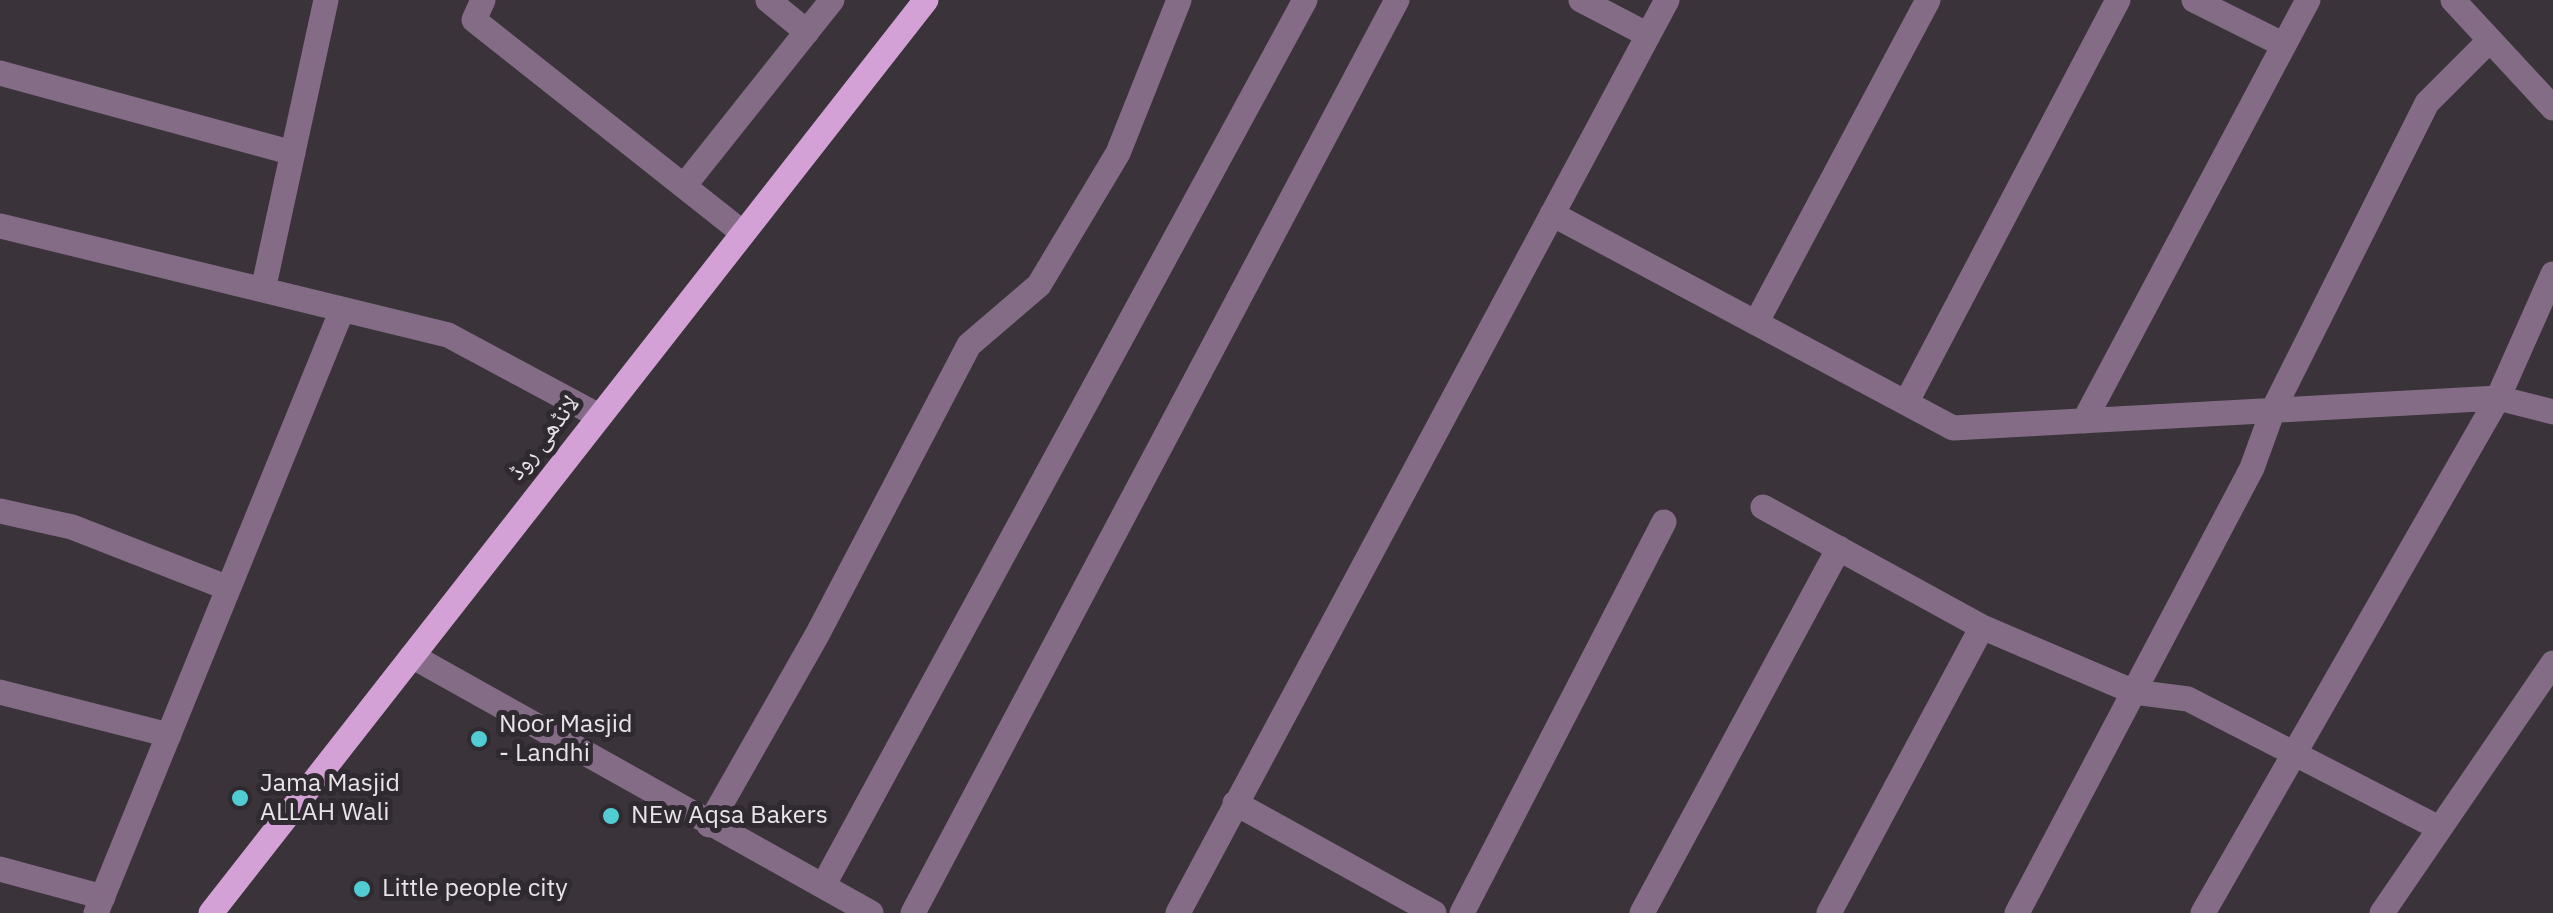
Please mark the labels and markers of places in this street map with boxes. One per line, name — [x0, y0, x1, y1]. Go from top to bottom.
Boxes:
place label: Noor Masjid - Landhi — [499, 710, 633, 769]
marker: Noor Masjid - Landhi — [468, 728, 490, 750]
place label: Jama Masjid ALLAH Wali — [260, 769, 400, 828]
marker: Jama Masjid ALLAH Wali — [229, 787, 251, 809]
place label: NEw Aqsa Bakers — [631, 801, 828, 831]
marker: NEw Aqsa Bakers — [600, 805, 622, 827]
place label: Little people city — [382, 874, 568, 904]
marker: Little people city — [351, 878, 373, 900]

